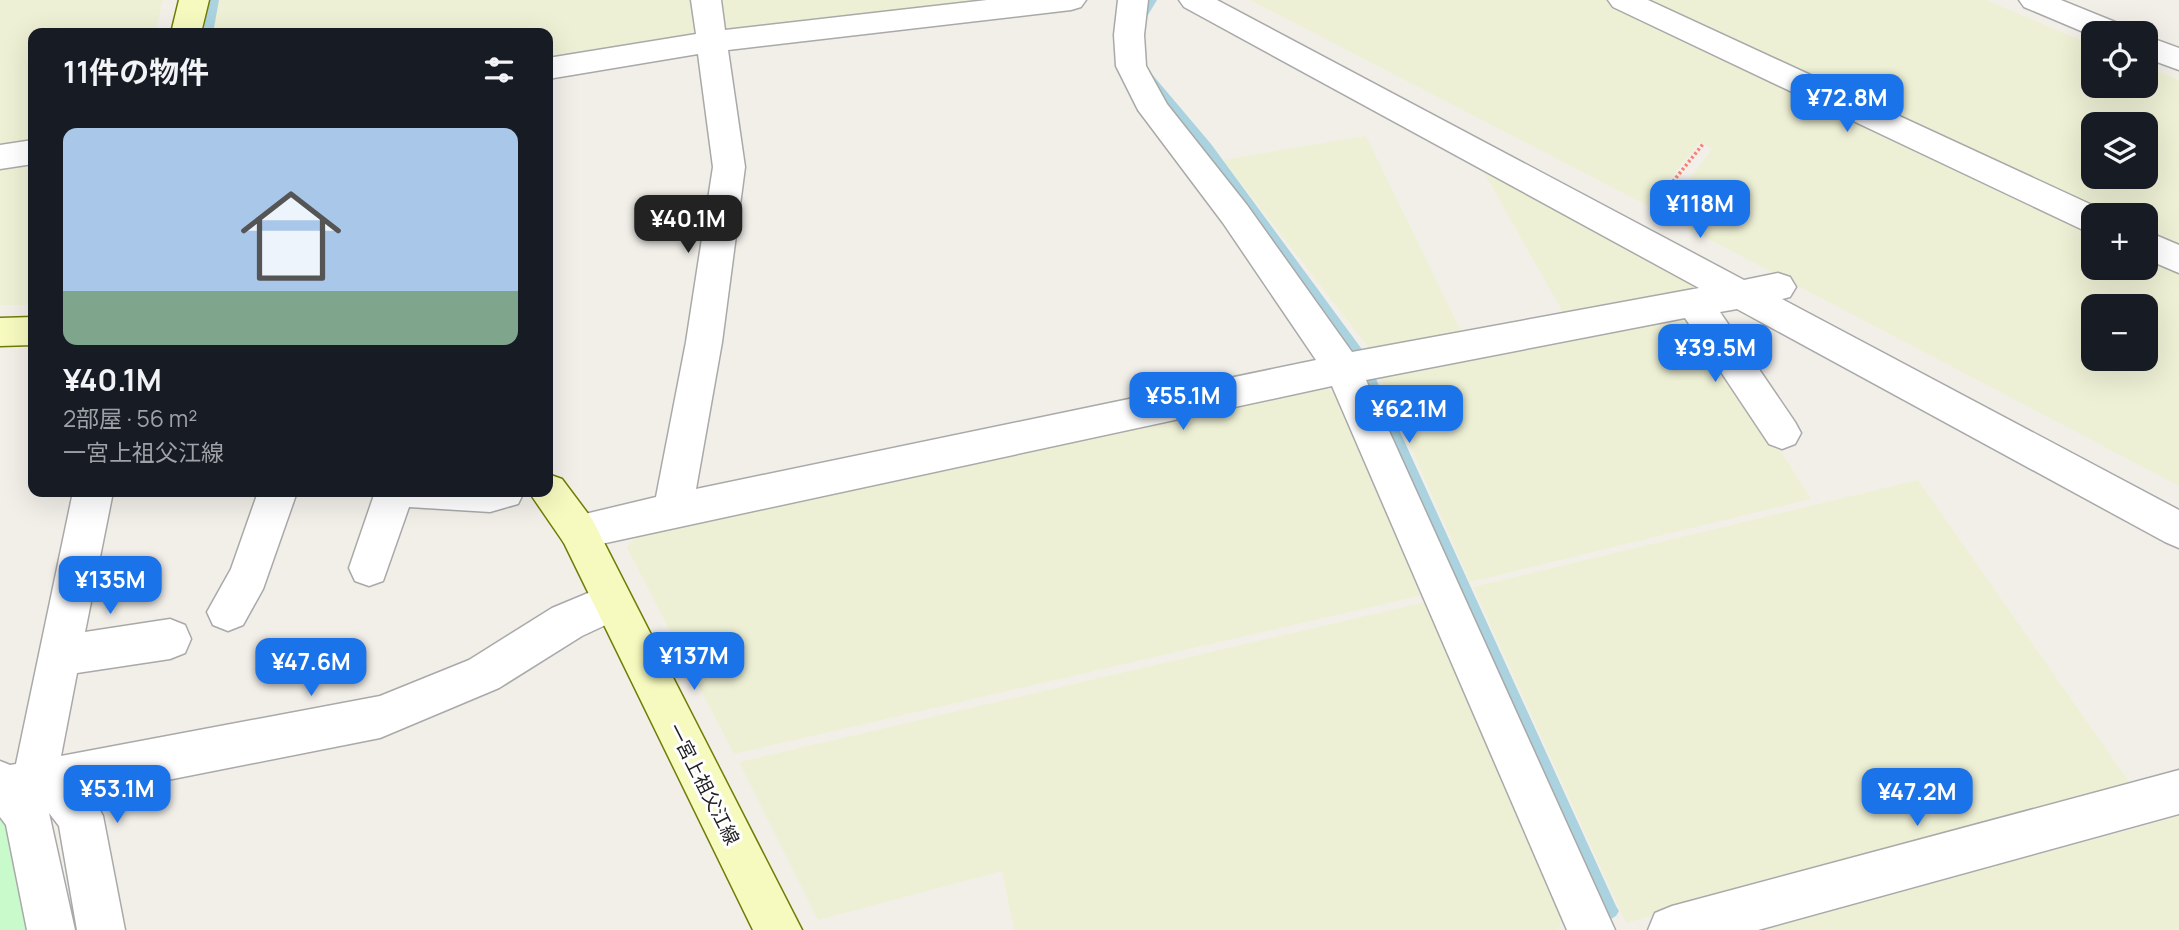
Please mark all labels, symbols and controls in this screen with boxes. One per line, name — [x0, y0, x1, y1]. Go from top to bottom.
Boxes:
map controls — [2081, 21, 2158, 371]
button: locate — [2081, 21, 2158, 98]
text: 11件の物件 — [63, 51, 209, 92]
icon: filters — [480, 51, 518, 89]
pin: ¥72.8M — [1790, 74, 1904, 134]
text: ¥72.8M — [1807, 81, 1887, 113]
button: layers — [2081, 112, 2158, 189]
icon: home — [228, 173, 354, 299]
pin: ¥118M — [1651, 180, 1749, 240]
text: ¥118M — [1666, 187, 1734, 219]
pin: ¥40.1M — [631, 196, 745, 255]
text: ¥40.1M — [650, 202, 726, 234]
button: + — [2081, 203, 2158, 280]
button: − — [2081, 294, 2158, 371]
pin: ¥39.5M — [1658, 324, 1772, 384]
text: ¥39.5M — [1674, 331, 1756, 363]
text: ¥40.1M — [63, 359, 162, 400]
pin: ¥55.1M — [1126, 372, 1240, 432]
text: ¥55.1M — [1146, 379, 1220, 411]
pin: ¥62.1M — [1352, 386, 1466, 445]
text: ¥62.1M — [1371, 392, 1447, 424]
text: 2部屋 · 56 m² — [63, 402, 197, 434]
text: 一宮上祖父江線 — [63, 436, 224, 468]
pin: ¥135M — [61, 556, 159, 616]
text: ¥135M — [75, 563, 145, 595]
pin: ¥137M — [645, 632, 743, 692]
pin: ¥47.6M — [254, 638, 368, 698]
text: ¥137M — [659, 639, 729, 671]
text: ¥47.6M — [271, 645, 351, 677]
street label: 一宮上祖父江線 — [662, 719, 746, 849]
pin: ¥53.1M — [60, 766, 174, 825]
pin: ¥47.2M — [1860, 768, 1974, 828]
text: ¥53.1M — [80, 772, 154, 804]
text: ¥47.2M — [1878, 775, 1956, 807]

